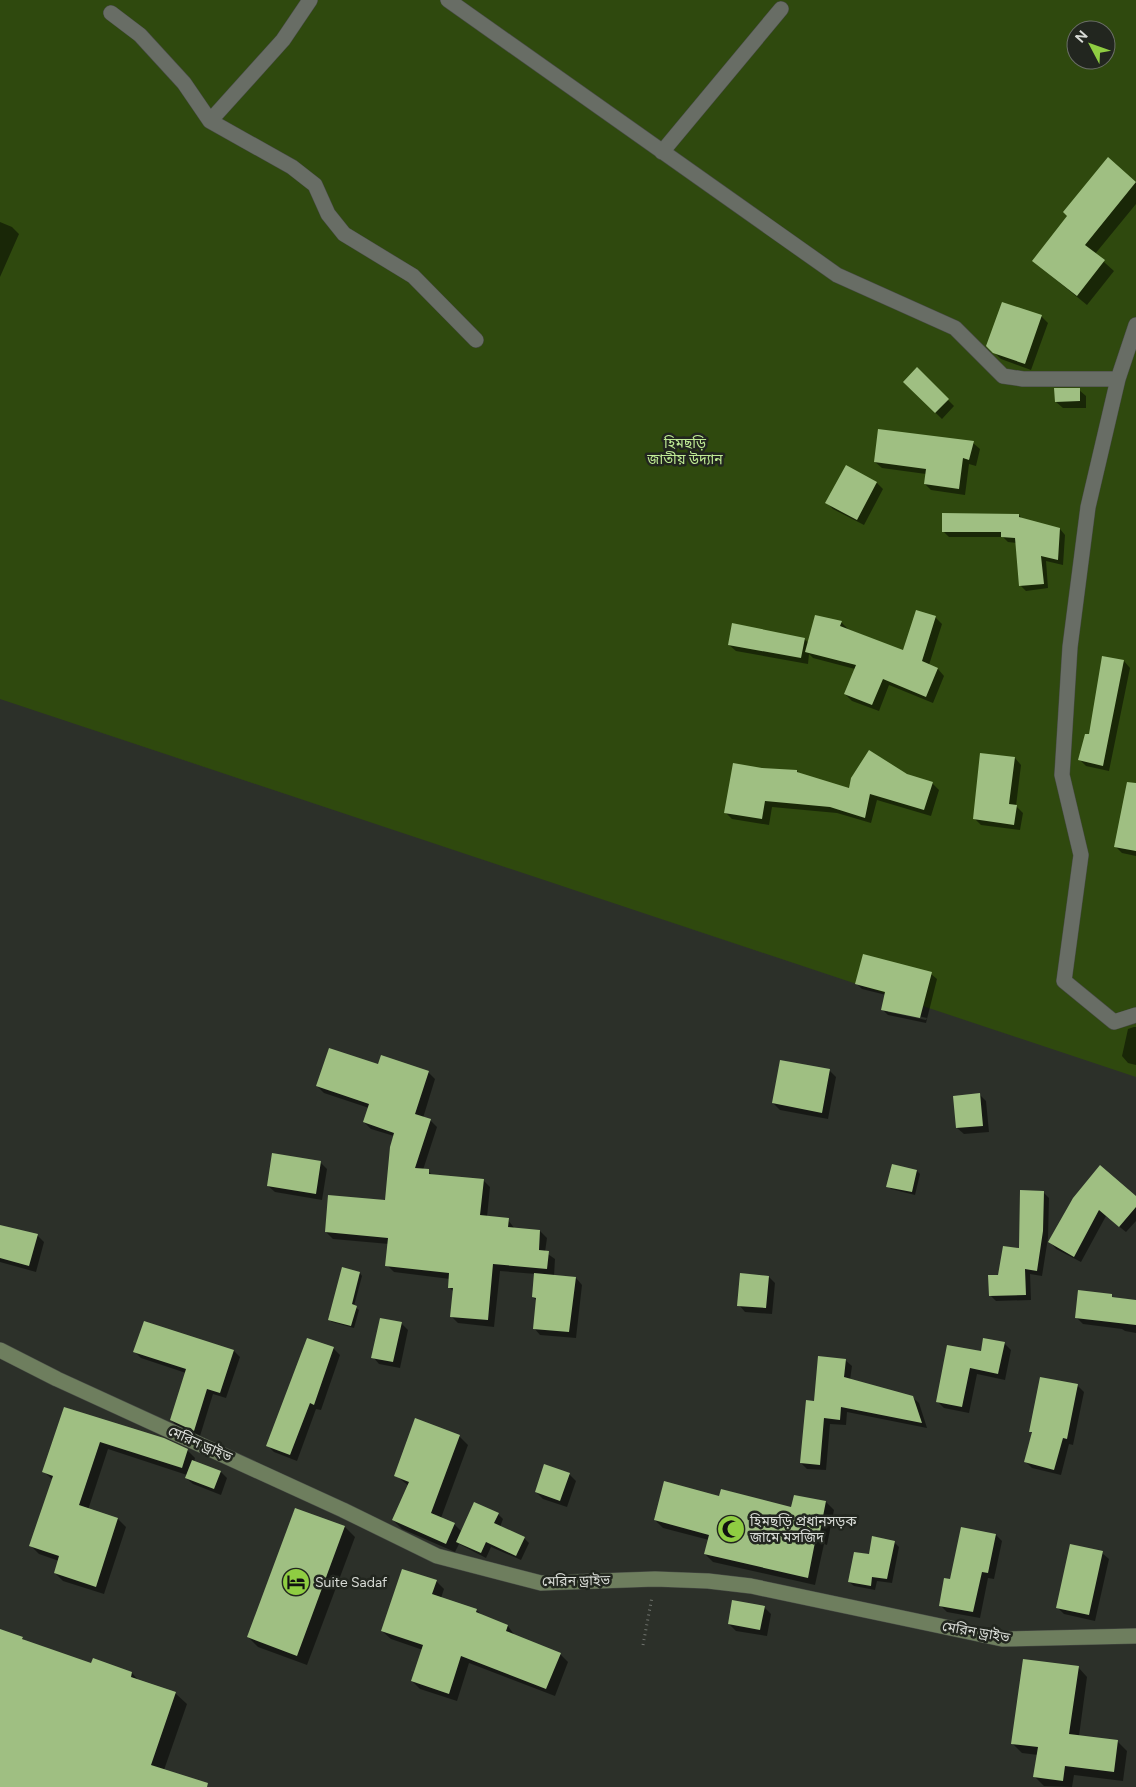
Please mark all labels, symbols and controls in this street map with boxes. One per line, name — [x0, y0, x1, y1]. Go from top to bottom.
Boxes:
north arrow — [1066, 20, 1116, 70]
text: N — [1072, 27, 1092, 46]
park label: হিমছড়ি জাতীয় উদ্যান — [646, 435, 723, 468]
street label: মেরিন ড্রাইভ — [165, 1422, 235, 1466]
place label: হিমছড়ি প্রধানসড়ক জামে মসজিদ — [749, 1513, 857, 1546]
mosque icon: হিমছড়ি প্রধানসড়ক জামে মসজিদ — [716, 1514, 746, 1544]
hotel icon: Suite Sadaf — [281, 1567, 311, 1597]
street label: মেরিন ড্রাইভ — [542, 1572, 610, 1590]
place label: Suite Sadaf — [315, 1574, 388, 1591]
street label: মেরিন ড্রাইভ — [941, 1618, 1011, 1646]

